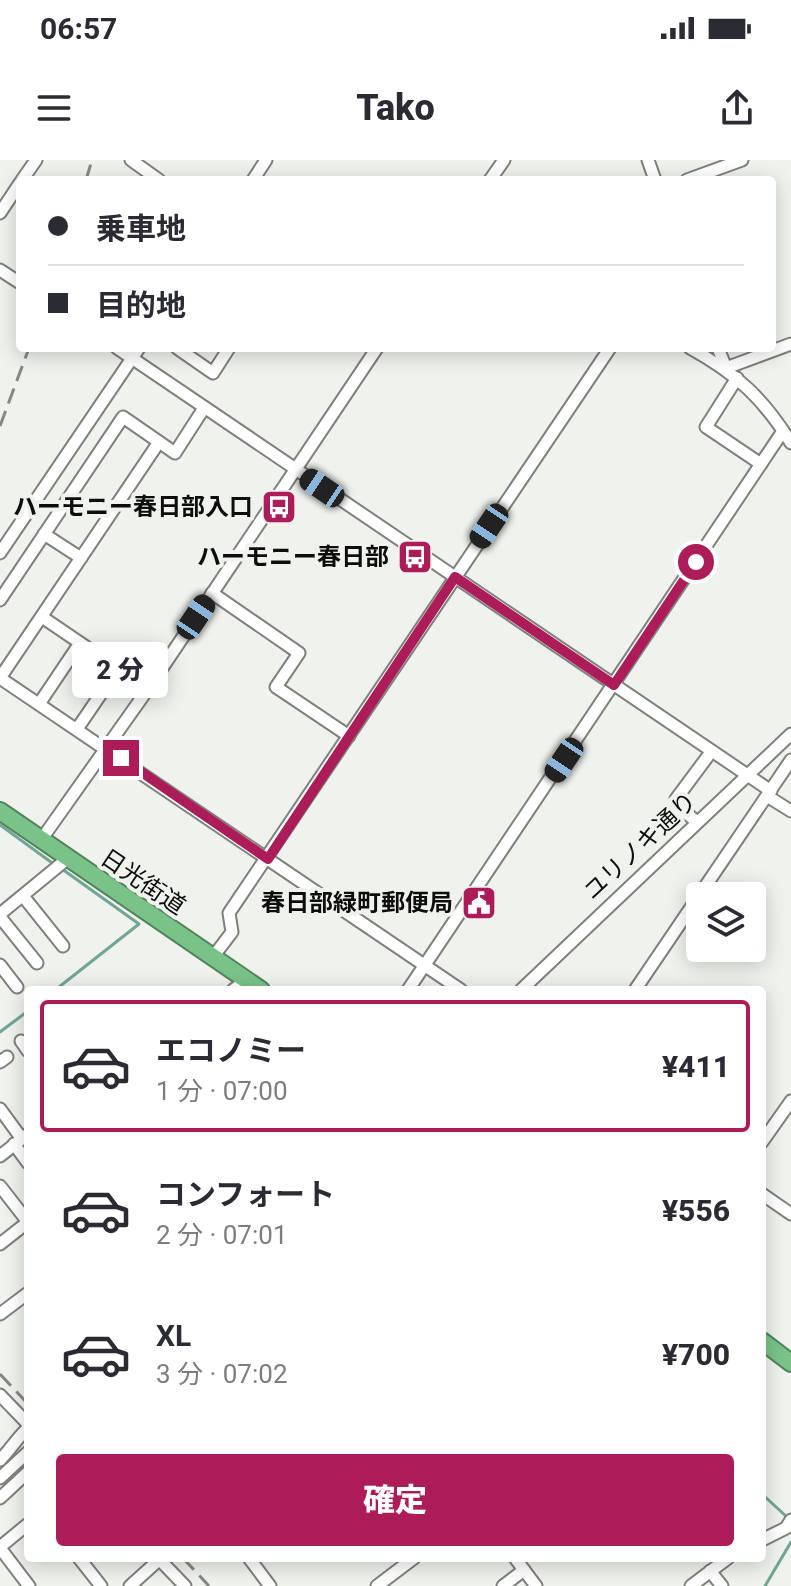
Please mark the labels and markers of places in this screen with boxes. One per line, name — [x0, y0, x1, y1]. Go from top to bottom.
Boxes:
bus stop icon: ハーモニー春日部入口 — [260, 488, 298, 526]
place label: ハーモニー春日部入口 — [13, 493, 253, 521]
bus stop icon: ハーモニー春日部 — [396, 538, 434, 576]
place label: ハーモニー春日部 — [197, 543, 389, 571]
public building icon: 春日部緑町郵便局 — [460, 884, 498, 922]
place label: 春日部緑町郵便局 — [261, 889, 453, 917]

